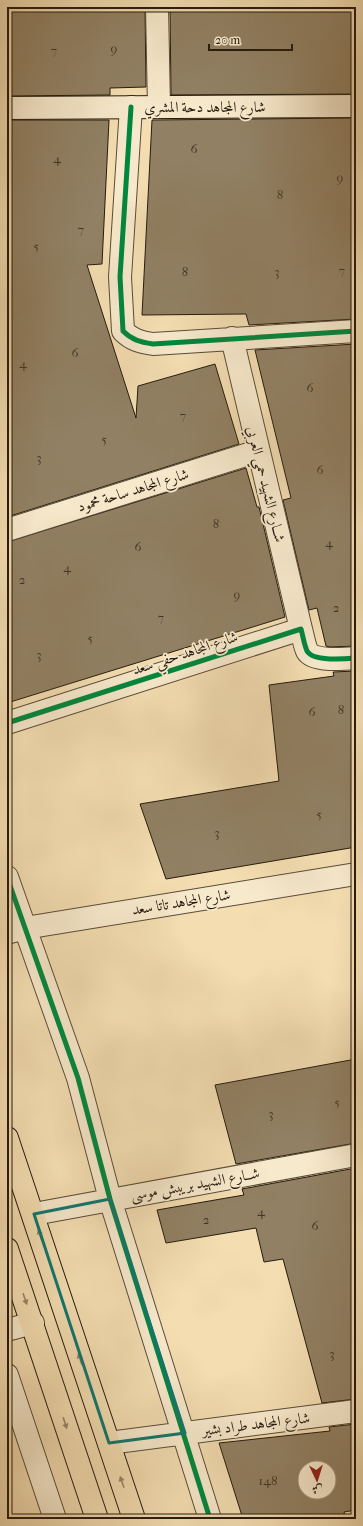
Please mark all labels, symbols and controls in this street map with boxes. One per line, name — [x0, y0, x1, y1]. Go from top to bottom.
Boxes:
scale bar — [209, 26, 292, 52]
text: 20 m — [215, 33, 240, 47]
house number: 9 — [111, 41, 118, 56]
house number: 7 — [51, 43, 57, 58]
street label: شارع المجاهد دحة المشري — [144, 98, 266, 120]
house number: 6 — [190, 141, 198, 156]
house number: 4 — [53, 151, 61, 166]
house number: 9 — [337, 170, 344, 185]
house number: 8 — [277, 187, 283, 202]
house number: 7 — [78, 222, 84, 237]
house number: 5 — [33, 239, 39, 254]
house number: 7 — [339, 263, 345, 278]
house number: 8 — [182, 264, 188, 279]
house number: 3 — [274, 264, 280, 279]
house number: 6 — [71, 345, 79, 360]
house number: 4 — [19, 356, 27, 371]
house number: 6 — [306, 380, 314, 395]
house number: 7 — [180, 408, 186, 423]
street label: شــارع الشهيد حمي العربي — [238, 424, 289, 545]
house number: 5 — [101, 432, 107, 447]
house number: 3 — [36, 450, 42, 465]
house number: 6 — [316, 462, 324, 477]
street label: شارع المجاهد ساحة محمود — [75, 465, 192, 519]
house number: 8 — [213, 516, 219, 531]
house number: 4 — [325, 535, 333, 550]
house number: 6 — [134, 539, 142, 554]
house number: 4 — [63, 560, 71, 575]
house number: 2 — [19, 572, 26, 587]
house number: 9 — [234, 587, 241, 602]
house number: 2 — [333, 600, 340, 615]
house number: 7 — [158, 610, 164, 625]
street label: شارع المجاهد حفي سعد — [130, 627, 242, 683]
house number: 5 — [87, 631, 93, 646]
house number: 3 — [36, 647, 42, 662]
house number: 8 — [338, 702, 344, 717]
house number: 6 — [308, 704, 316, 719]
house number: 5 — [316, 807, 322, 822]
house number: 3 — [214, 825, 220, 840]
street label: شارع المجاهد تاتا سعد — [131, 885, 232, 923]
house number: 5 — [334, 1095, 340, 1110]
house number: 3 — [268, 1106, 274, 1121]
street label: شــارع الشهيد بريبش موسى — [129, 1164, 262, 1208]
house number: 4 — [257, 1204, 265, 1219]
house number: 2 — [203, 1212, 210, 1227]
house number: 6 — [311, 1218, 319, 1233]
one-way arrow — [37, 1229, 43, 1241]
one-way arrow — [22, 1294, 28, 1306]
house number: 3 — [329, 1346, 335, 1361]
one-way arrow — [77, 1352, 83, 1364]
street label: شارع المجاهد طراد بشير — [199, 1408, 311, 1444]
one-way arrow — [62, 1417, 68, 1429]
north arrow — [297, 1460, 337, 1500]
house number: 148 — [259, 1473, 277, 1488]
one-way arrow — [118, 1476, 124, 1488]
text: ش — [312, 1483, 324, 1496]

